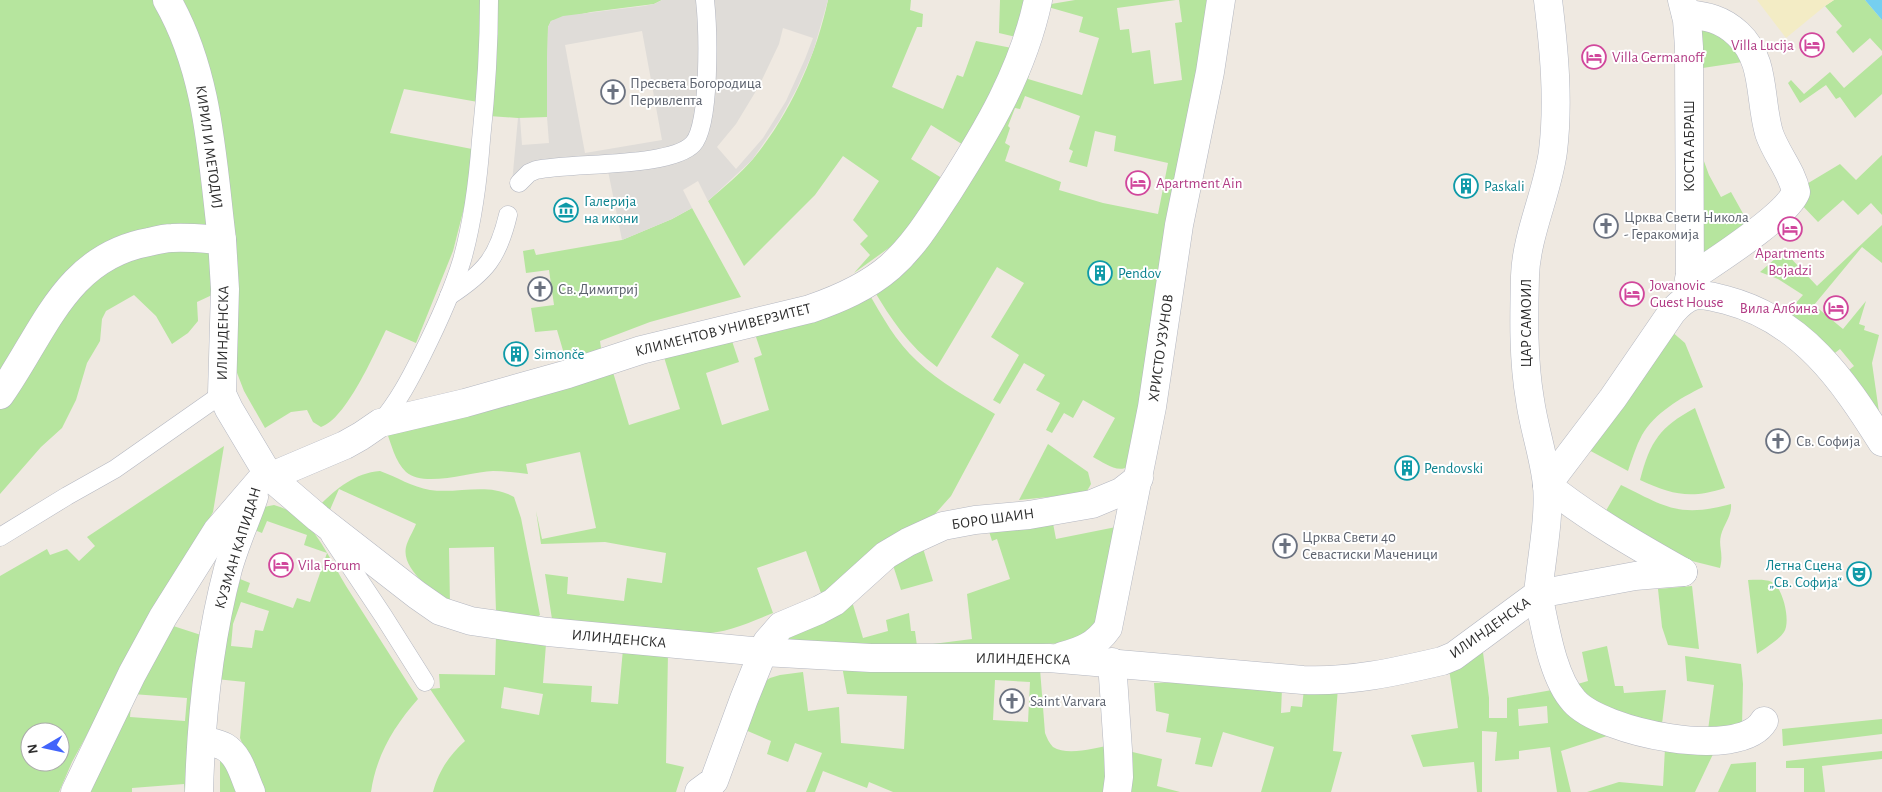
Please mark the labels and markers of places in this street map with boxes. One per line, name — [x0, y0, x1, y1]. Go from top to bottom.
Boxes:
hotel icon: Villa Lucija — [1799, 32, 1825, 58]
place label: Villa Lucija — [1731, 38, 1794, 53]
hotel icon: Villa Germanoff — [1581, 44, 1607, 70]
place label: Villa Germanoff — [1612, 50, 1705, 65]
place label: Пресвета Богородица Перивлепта — [630, 76, 762, 108]
church icon: Пресвета Богородица Перивлепта — [600, 79, 626, 105]
hotel icon: Apartment Ain — [1125, 170, 1151, 196]
building icon: Paskali — [1453, 173, 1479, 199]
place label: Apartment Ain — [1156, 176, 1242, 191]
place label: Paskali — [1484, 179, 1525, 194]
place label: Галерија на икони — [584, 194, 639, 226]
museum icon: Галерија на икони — [553, 197, 579, 223]
place label: Црква Свети Никола - Геракомија — [1624, 210, 1749, 242]
church icon: Црква Свети Никола - Геракомија — [1593, 213, 1619, 239]
hotel icon: Apartments Bojadzi — [1777, 216, 1803, 242]
place label: Apartments Bojadzi — [1755, 246, 1825, 278]
building icon: Pendov — [1087, 260, 1113, 286]
place label: Pendov — [1118, 266, 1162, 281]
church icon: Св. Димитриј — [527, 276, 553, 302]
place label: Jovanovic Guest House — [1650, 278, 1724, 310]
hotel icon: Jovanovic Guest House — [1619, 281, 1645, 307]
place label: Св. Димитриј — [558, 282, 638, 297]
hotel icon: Вила Албина — [1823, 295, 1849, 321]
place label: Вила Албина — [1740, 301, 1818, 316]
building icon: Simonče — [503, 341, 529, 367]
place label: Simonče — [534, 347, 584, 362]
church icon: Св. Софија — [1765, 428, 1791, 454]
place label: Св. Софија — [1796, 434, 1860, 449]
building icon: Pendovski — [1394, 455, 1420, 481]
place label: Pendovski — [1424, 461, 1483, 476]
place label: Црква Свети 40 Севастиски Маченици — [1302, 530, 1438, 562]
church icon: Црква Свети 40 Севастиски Маченици — [1272, 533, 1298, 559]
hotel icon: Vila Forum — [268, 552, 294, 578]
place label: Vila Forum — [298, 558, 361, 573]
place label: Летна Сцена „Св. Софија“ — [1766, 558, 1843, 590]
theatre icon: Летна Сцена „Св. Софија“ — [1846, 561, 1872, 587]
church icon: Saint Varvara — [999, 688, 1025, 714]
place label: Saint Varvara — [1030, 694, 1106, 709]

